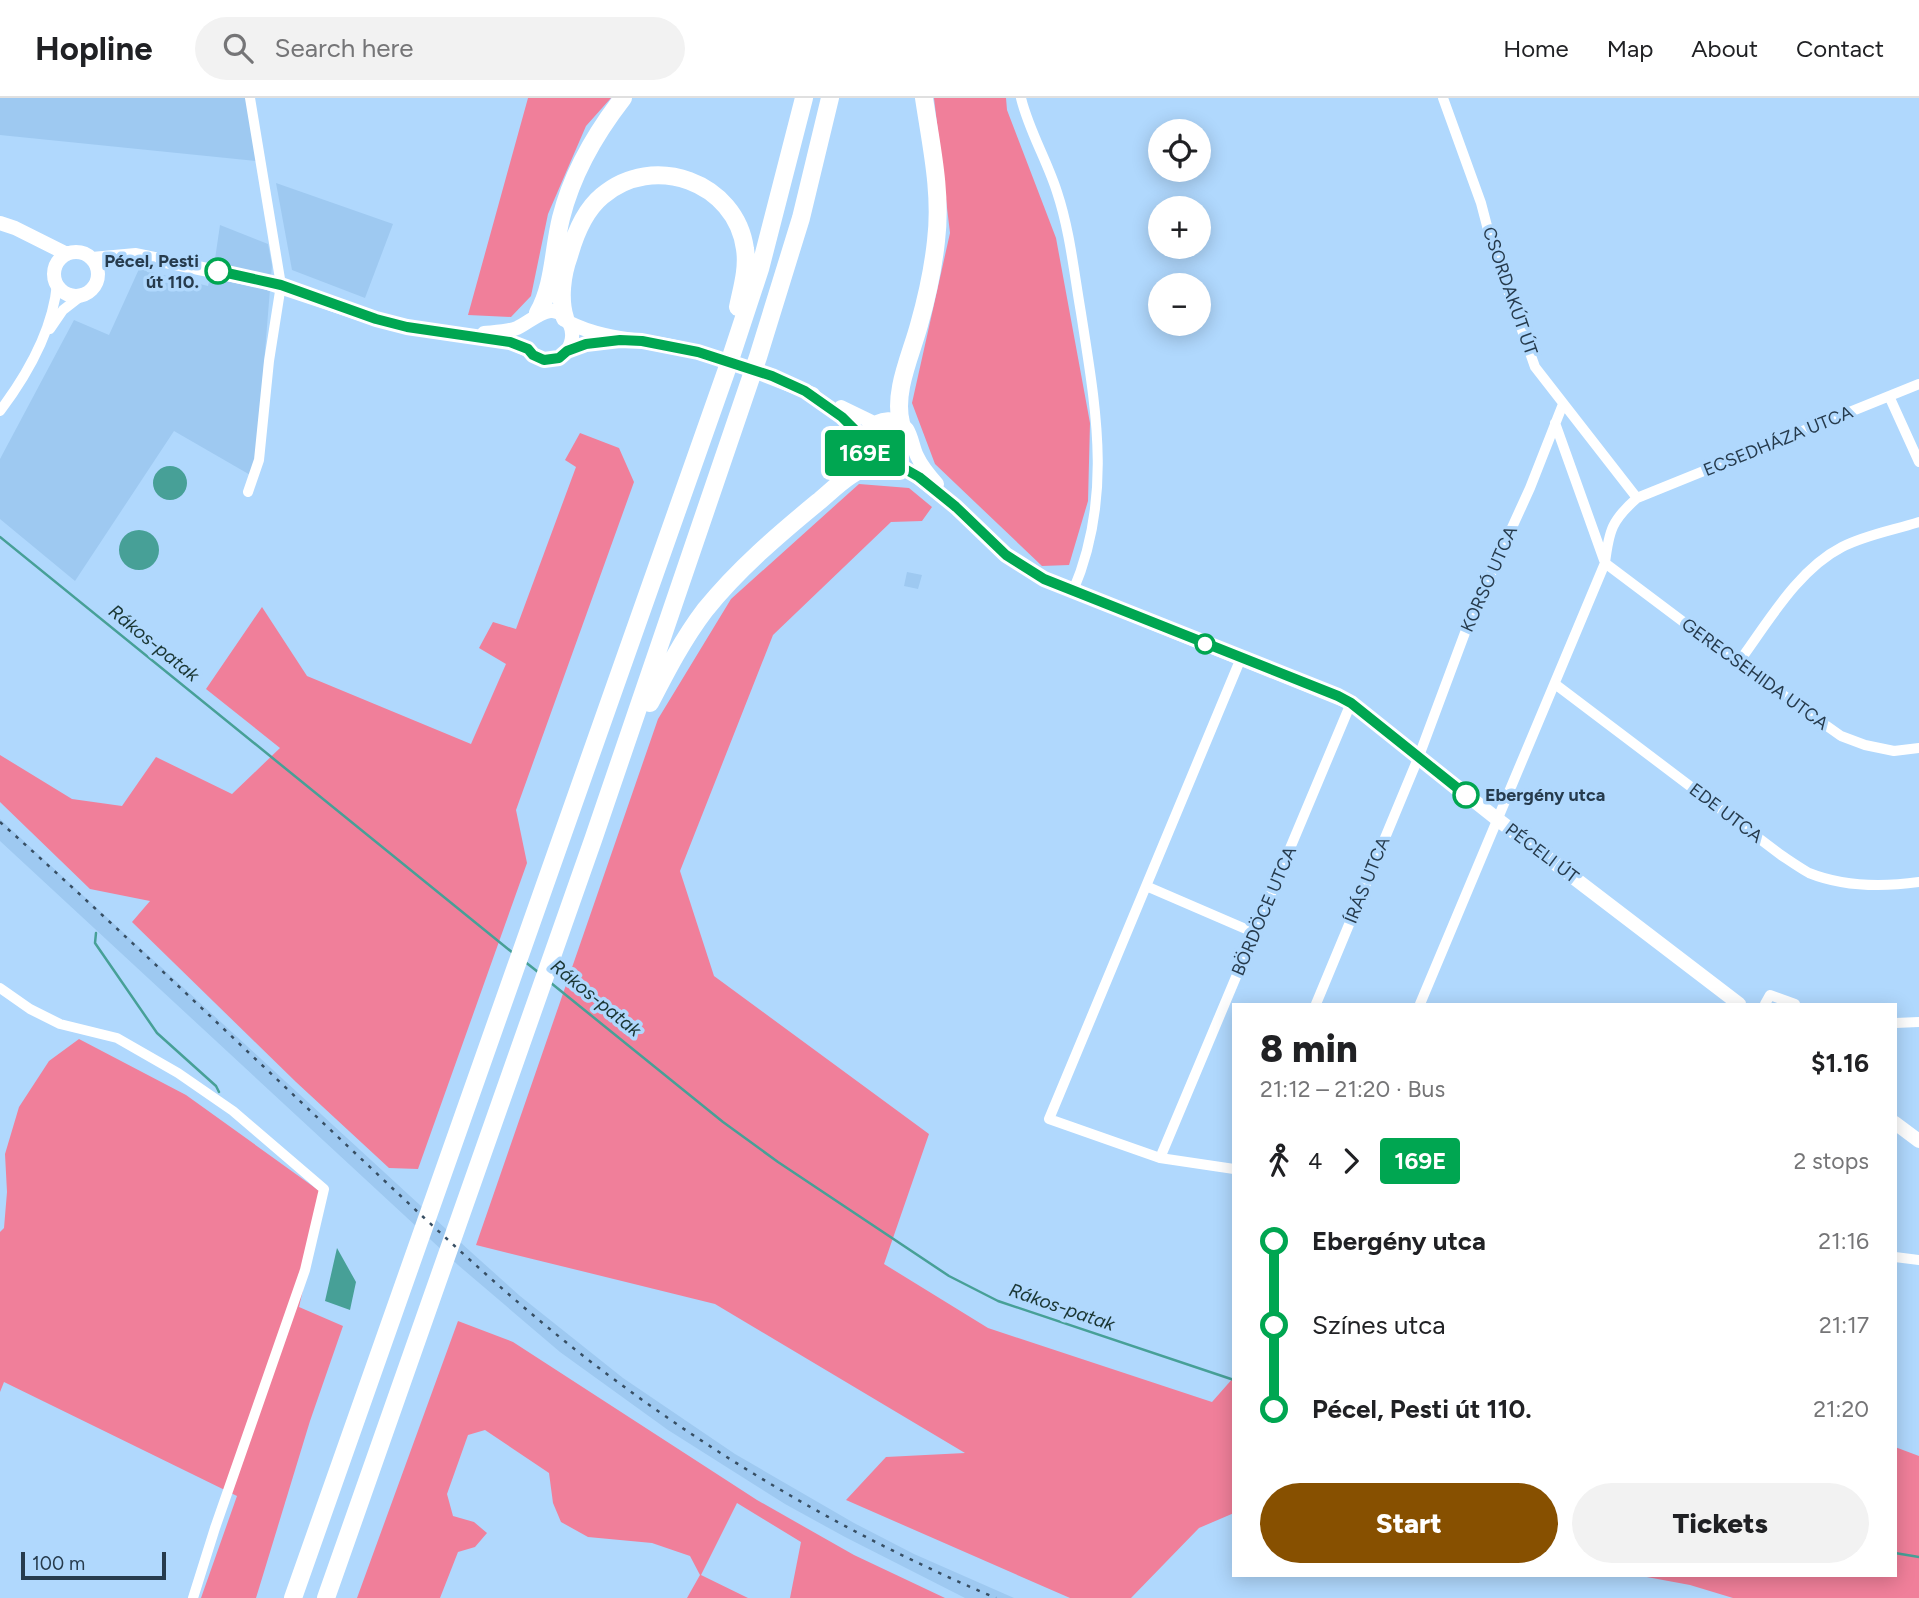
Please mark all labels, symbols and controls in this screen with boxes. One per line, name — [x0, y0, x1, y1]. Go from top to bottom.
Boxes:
search box — [195, 17, 685, 80]
text: Hopline — [35, 29, 153, 68]
icon: search — [219, 29, 257, 67]
text: Search here — [275, 32, 413, 64]
text: Home — [1503, 34, 1569, 63]
text: Map — [1607, 34, 1653, 63]
text: About — [1691, 34, 1758, 63]
text: Contact — [1796, 34, 1884, 63]
map controls — [1148, 119, 1211, 336]
button: locate — [1148, 119, 1211, 182]
button: + — [1148, 196, 1211, 259]
street label: CSORDAKÚT ÚT — [1478, 224, 1542, 358]
place label: Pécel, Pesti út 110. — [104, 250, 199, 293]
marker: Pécel, Pesti út 110. — [205, 258, 231, 284]
button: − — [1148, 273, 1211, 336]
street label: ECSEDHÁZA UTCA — [1700, 401, 1856, 481]
line badge: 169E — [816, 430, 914, 476]
text: 169E — [839, 438, 891, 467]
street label: KORSÓ UTCA — [1456, 523, 1522, 635]
water label: Rákos-patak — [104, 599, 205, 687]
street label: GERECSEHIDA UTCA — [1677, 613, 1833, 735]
unlabelled marker — [1195, 634, 1215, 654]
street label: EDE UTCA — [1685, 778, 1767, 848]
marker: Ebergény utca — [1453, 782, 1479, 808]
place label: Ebergény utca — [1485, 784, 1605, 806]
street label: PÉCELI ÚT — [1501, 818, 1583, 888]
street label: ÍRÁS UTCA — [1340, 833, 1394, 927]
street label: BÖRDÖCE UTCA — [1227, 843, 1301, 979]
water label: Rákos-patak — [546, 954, 647, 1042]
text: 8 min — [1260, 1026, 1358, 1072]
text: $1.16 — [1811, 1047, 1869, 1079]
text: 21:12 – 21:20 · Bus — [1260, 1075, 1445, 1103]
icon: walk — [1260, 1142, 1298, 1180]
icon: forward — [1332, 1142, 1370, 1180]
text: 169E — [1394, 1146, 1446, 1175]
text: 4 — [1308, 1147, 1322, 1175]
text: 2 stops — [1793, 1147, 1869, 1175]
text: Ebergény utca — [1312, 1225, 1486, 1257]
text: 21:16 — [1818, 1227, 1869, 1255]
water label: Rákos-patak — [1006, 1278, 1118, 1336]
text: Színes utca — [1312, 1309, 1446, 1341]
text: 21:17 — [1819, 1311, 1869, 1339]
text: Pécel, Pesti út 110. — [1312, 1393, 1532, 1425]
text: 21:20 — [1813, 1395, 1869, 1423]
button: Start — [1260, 1483, 1558, 1563]
button: Tickets — [1572, 1483, 1869, 1563]
scale bar — [21, 1549, 166, 1581]
text: 100 m — [32, 1552, 85, 1575]

